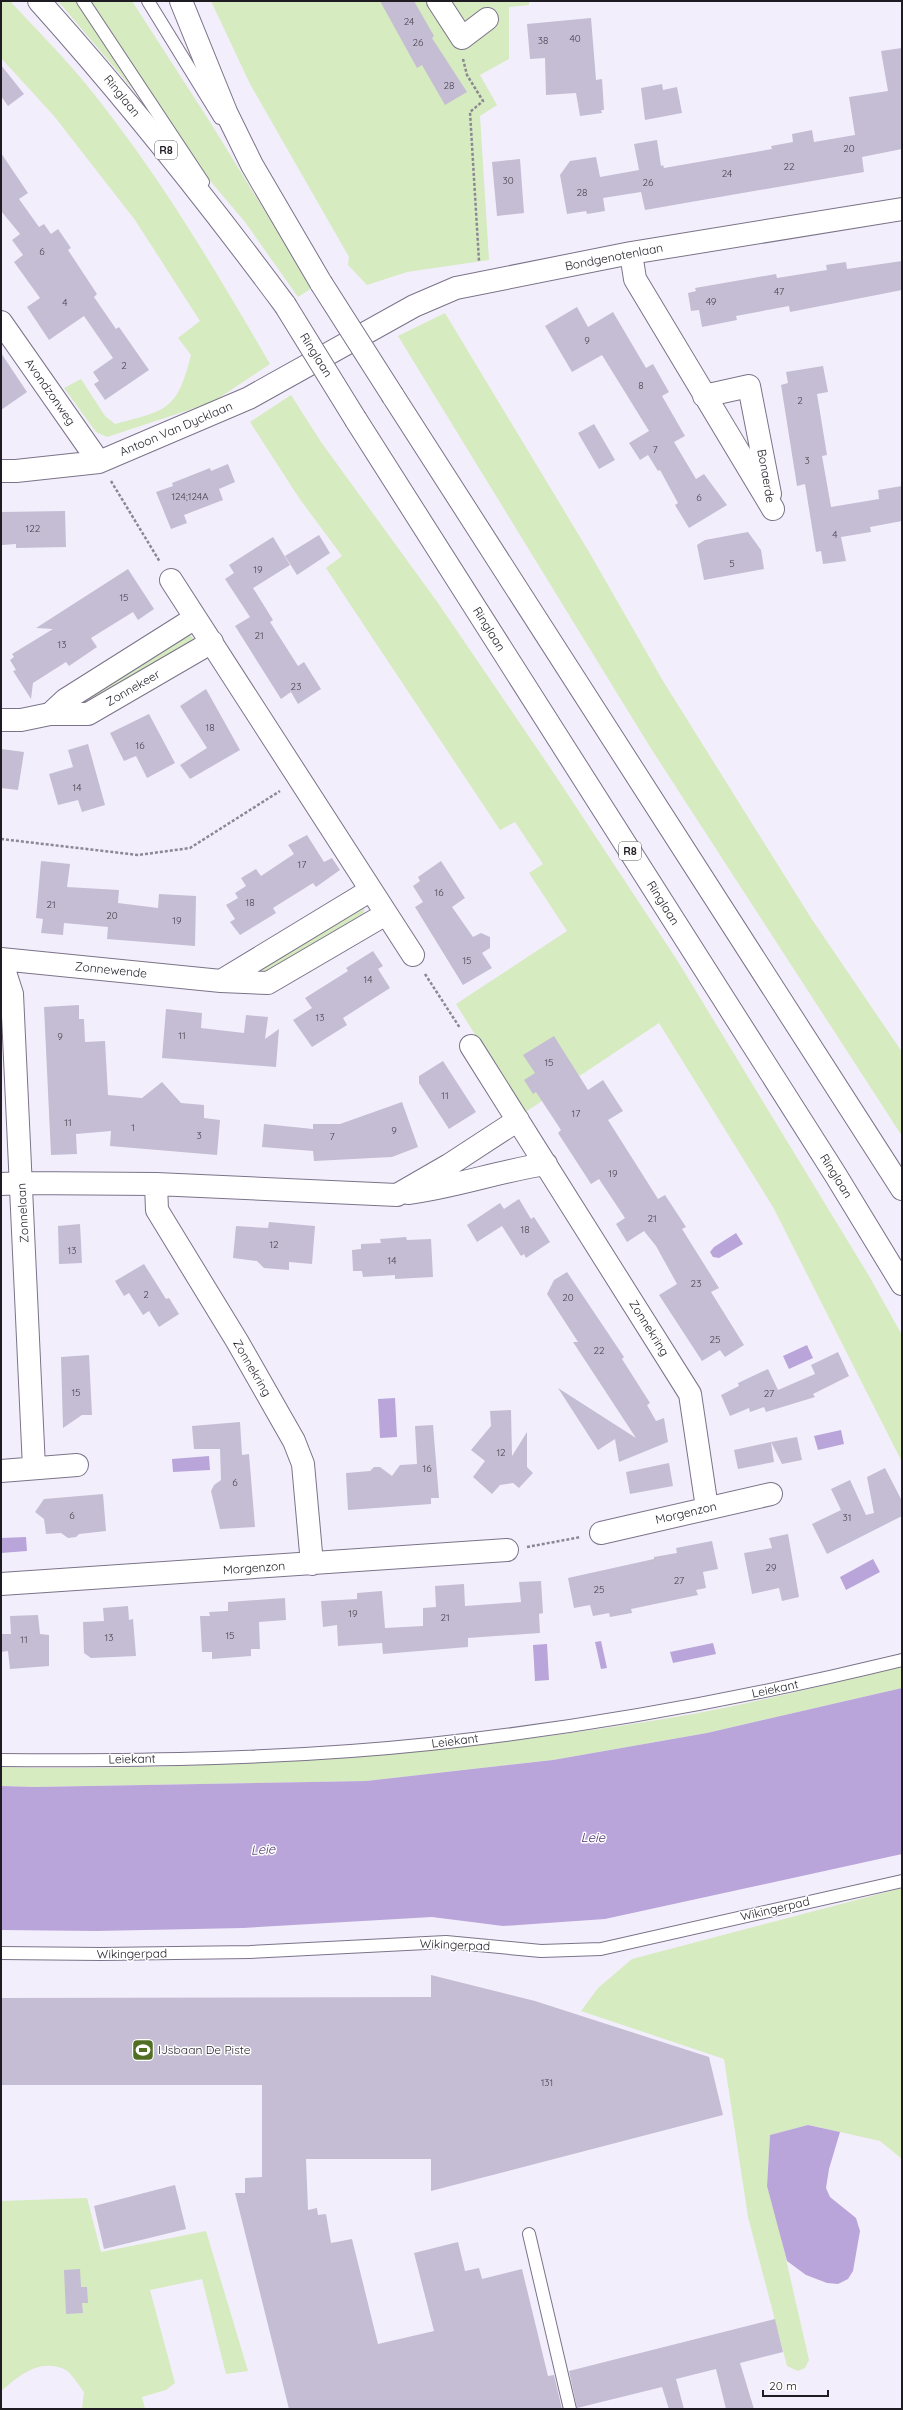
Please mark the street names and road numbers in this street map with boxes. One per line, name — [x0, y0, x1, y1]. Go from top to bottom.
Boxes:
street label: Ringlaan — [101, 72, 144, 120]
road number: R8 — [155, 141, 177, 159]
street label: Bondgenotenlaan — [564, 240, 664, 273]
street label: Ringlaan — [297, 330, 336, 380]
street label: Avondzonweg — [22, 355, 79, 428]
street label: Antoon Van Dycklaan — [117, 398, 234, 459]
street label: Bonaerde — [754, 448, 779, 504]
street label: Ringlaan — [470, 604, 509, 654]
street label: Zonnekeer — [103, 666, 163, 709]
road number: R8 — [619, 842, 641, 860]
street label: Ringlaan — [644, 878, 683, 928]
street label: Zonnewende — [74, 958, 148, 981]
street label: Ringlaan — [817, 1151, 856, 1201]
street label: Zonnelaan — [13, 1183, 32, 1243]
street label: Zonnekring — [626, 1297, 673, 1359]
street label: Zonnekring — [230, 1336, 275, 1399]
street label: Morgenzon — [654, 1498, 718, 1527]
street label: Morgenzon — [222, 1558, 286, 1577]
street label: Leiekant — [750, 1676, 800, 1701]
street label: Leiekant — [431, 1730, 479, 1751]
street label: Leiekant — [108, 1751, 156, 1766]
street label: Wikingerpad — [739, 1893, 811, 1924]
street label: Wikingerpad — [419, 1936, 491, 1953]
street label: Wikingerpad — [97, 1945, 167, 1962]

